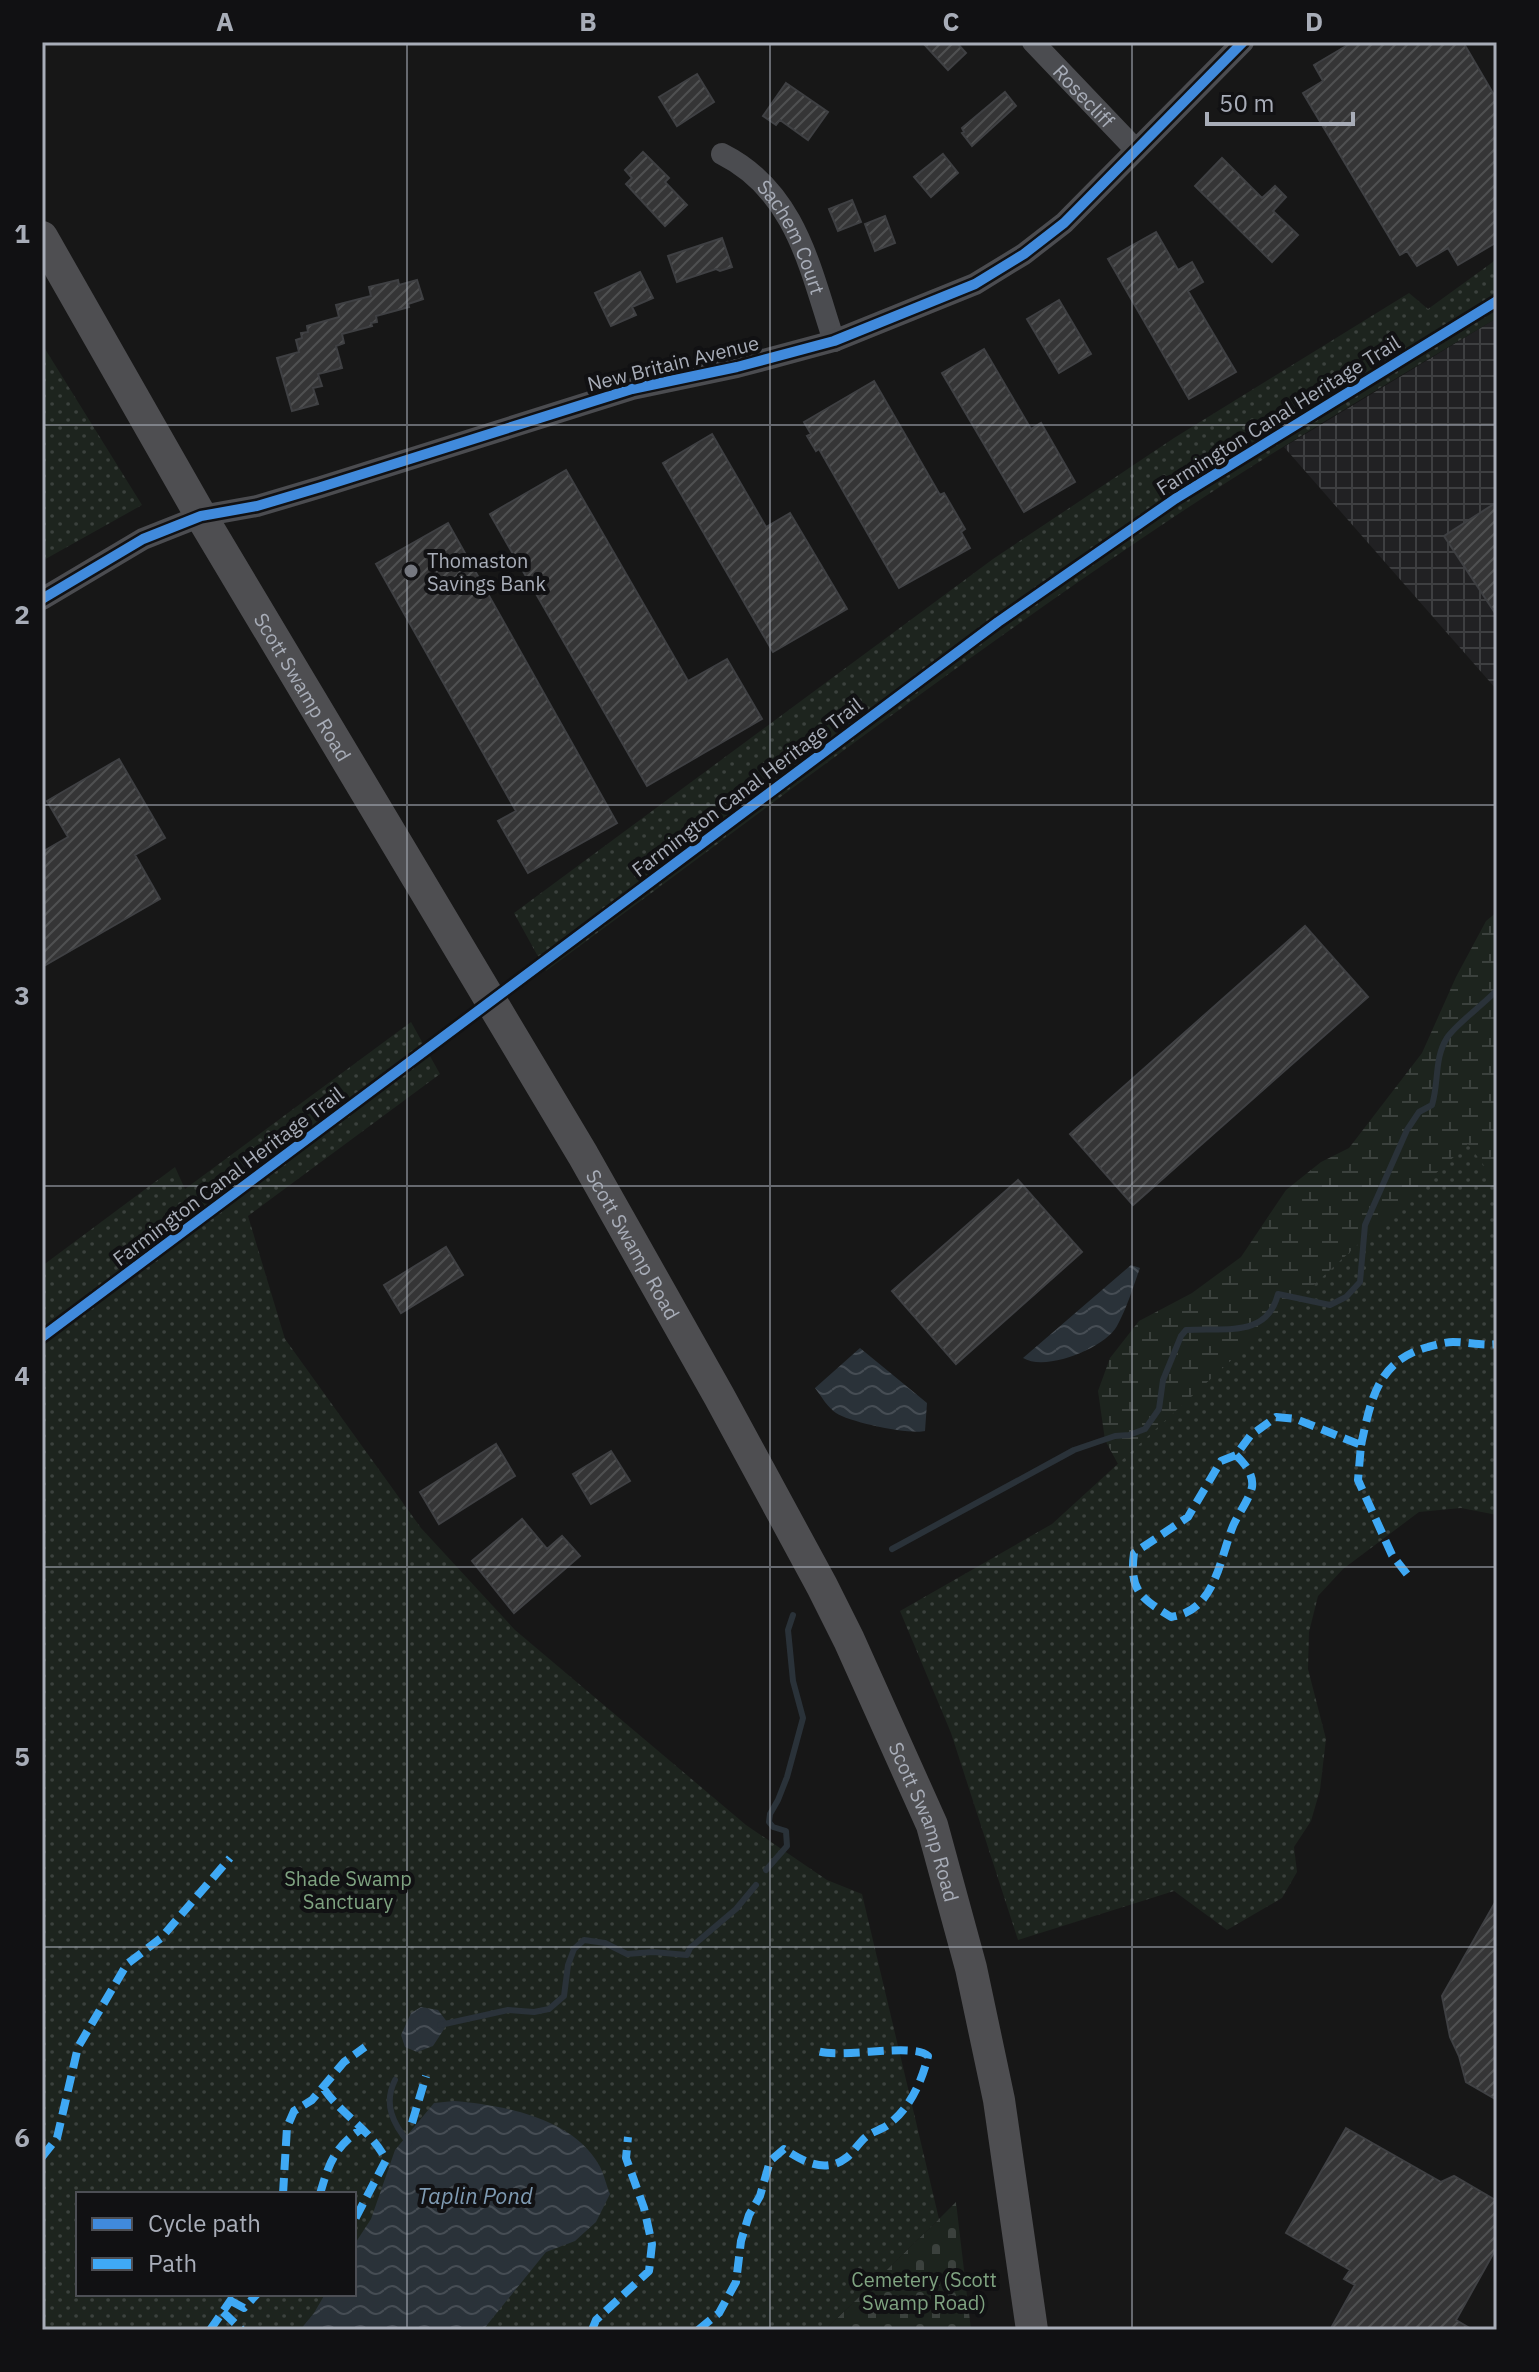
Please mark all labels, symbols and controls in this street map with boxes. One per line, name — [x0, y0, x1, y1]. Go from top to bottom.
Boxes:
text: A — [216, 4, 234, 38]
text: B — [579, 4, 597, 38]
text: C — [943, 4, 960, 38]
text: D — [1305, 4, 1323, 38]
street label: Rosecliff — [1047, 58, 1121, 133]
scale bar — [1207, 76, 1353, 126]
text: 50 m — [1219, 87, 1274, 119]
street label: Sachem Court — [752, 173, 832, 298]
text: 1 — [14, 216, 30, 250]
street label: New Britain Avenue — [584, 329, 762, 397]
street label: Farmington Canal Heritage Trail — [1151, 329, 1405, 501]
place label: Thomaston Savings Bank — [427, 547, 546, 597]
marker: Thomaston Savings Bank — [402, 562, 420, 580]
text: 2 — [14, 597, 30, 631]
street label: Scott Swamp Road — [248, 607, 358, 766]
street label: Farmington Canal Heritage Trail — [626, 691, 868, 883]
text: 3 — [14, 978, 30, 1012]
street label: Farmington Canal Heritage Trail — [107, 1080, 349, 1272]
street label: Scott Swamp Road — [580, 1164, 687, 1324]
text: 4 — [14, 1358, 30, 1392]
street label: Scott Swamp Road — [883, 1737, 966, 1905]
text: 5 — [14, 1739, 30, 1773]
park label: Shade Swamp Sanctuary — [284, 1865, 412, 1915]
text: 6 — [14, 2120, 30, 2154]
water label: Taplin Pond — [417, 2181, 533, 2210]
legend — [76, 2192, 356, 2296]
text: Cycle path — [148, 2207, 261, 2239]
text: Path — [148, 2247, 197, 2279]
park label: Cemetery (Scott Swamp Road) — [851, 2266, 997, 2316]

